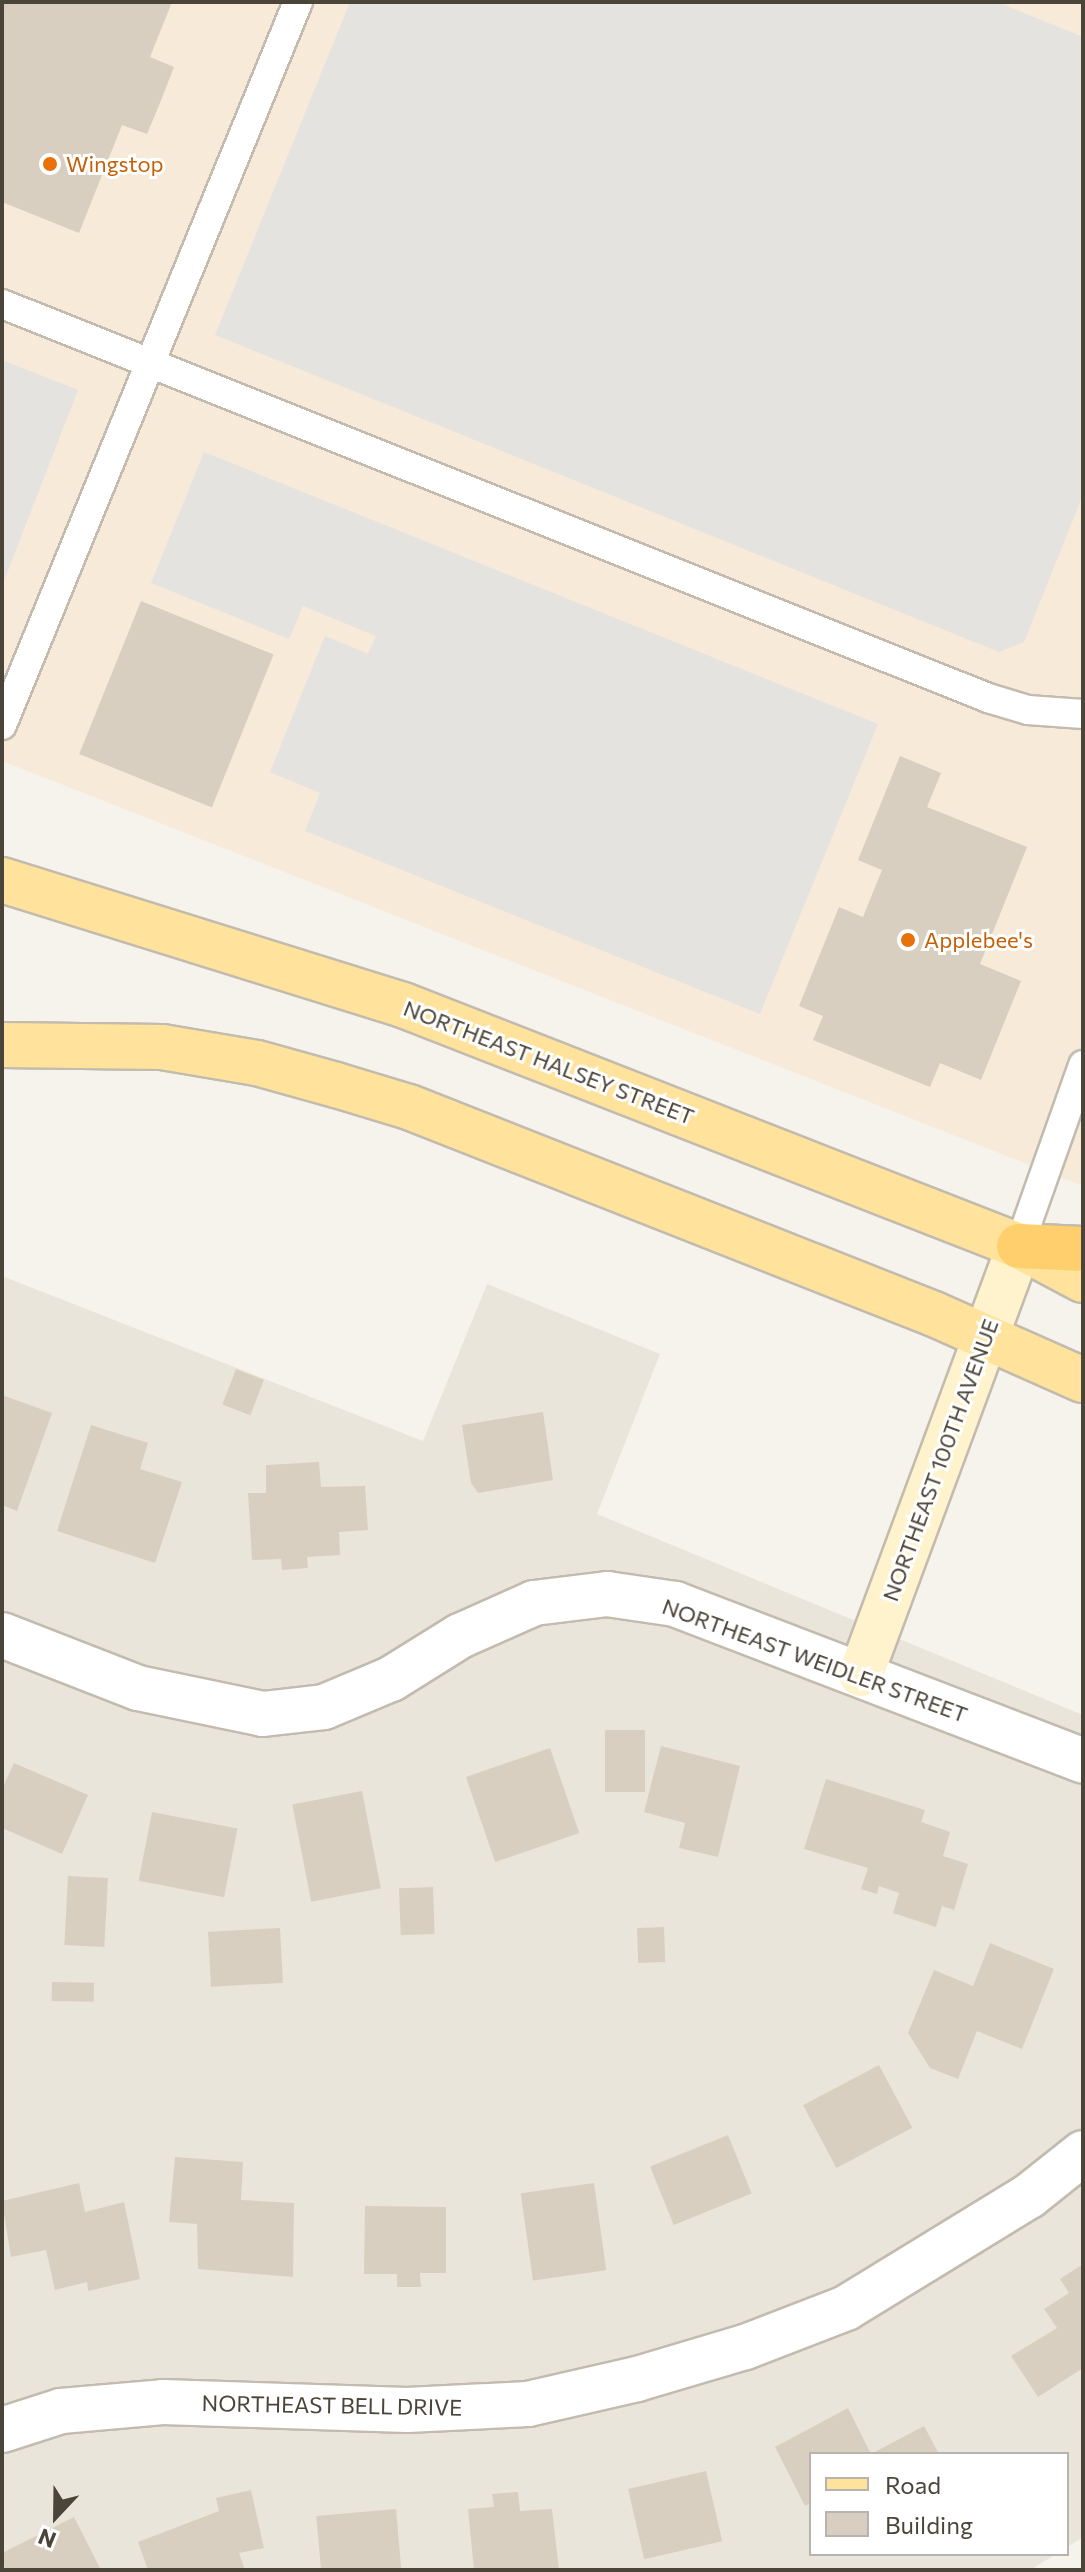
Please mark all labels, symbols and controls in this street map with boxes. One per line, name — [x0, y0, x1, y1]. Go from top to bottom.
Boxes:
place label: Wingstop — [66, 151, 164, 177]
marker: Wingstop — [41, 155, 59, 173]
place label: Applebee's — [924, 927, 1033, 953]
marker: Applebee's — [899, 931, 917, 949]
street label: NORTHEAST HALSEY STREET — [400, 994, 698, 1130]
street label: NORTHEAST 100TH AVENUE — [877, 1315, 1003, 1605]
street label: NORTHEAST WEIDLER STREET — [659, 1592, 971, 1728]
street label: NORTHEAST BELL DRIVE — [202, 2390, 462, 2420]
legend — [809, 2452, 1069, 2556]
text: Road — [885, 2470, 941, 2499]
north arrow — [16, 2476, 96, 2556]
text: Building — [885, 2510, 973, 2539]
text: N — [34, 2523, 60, 2554]

